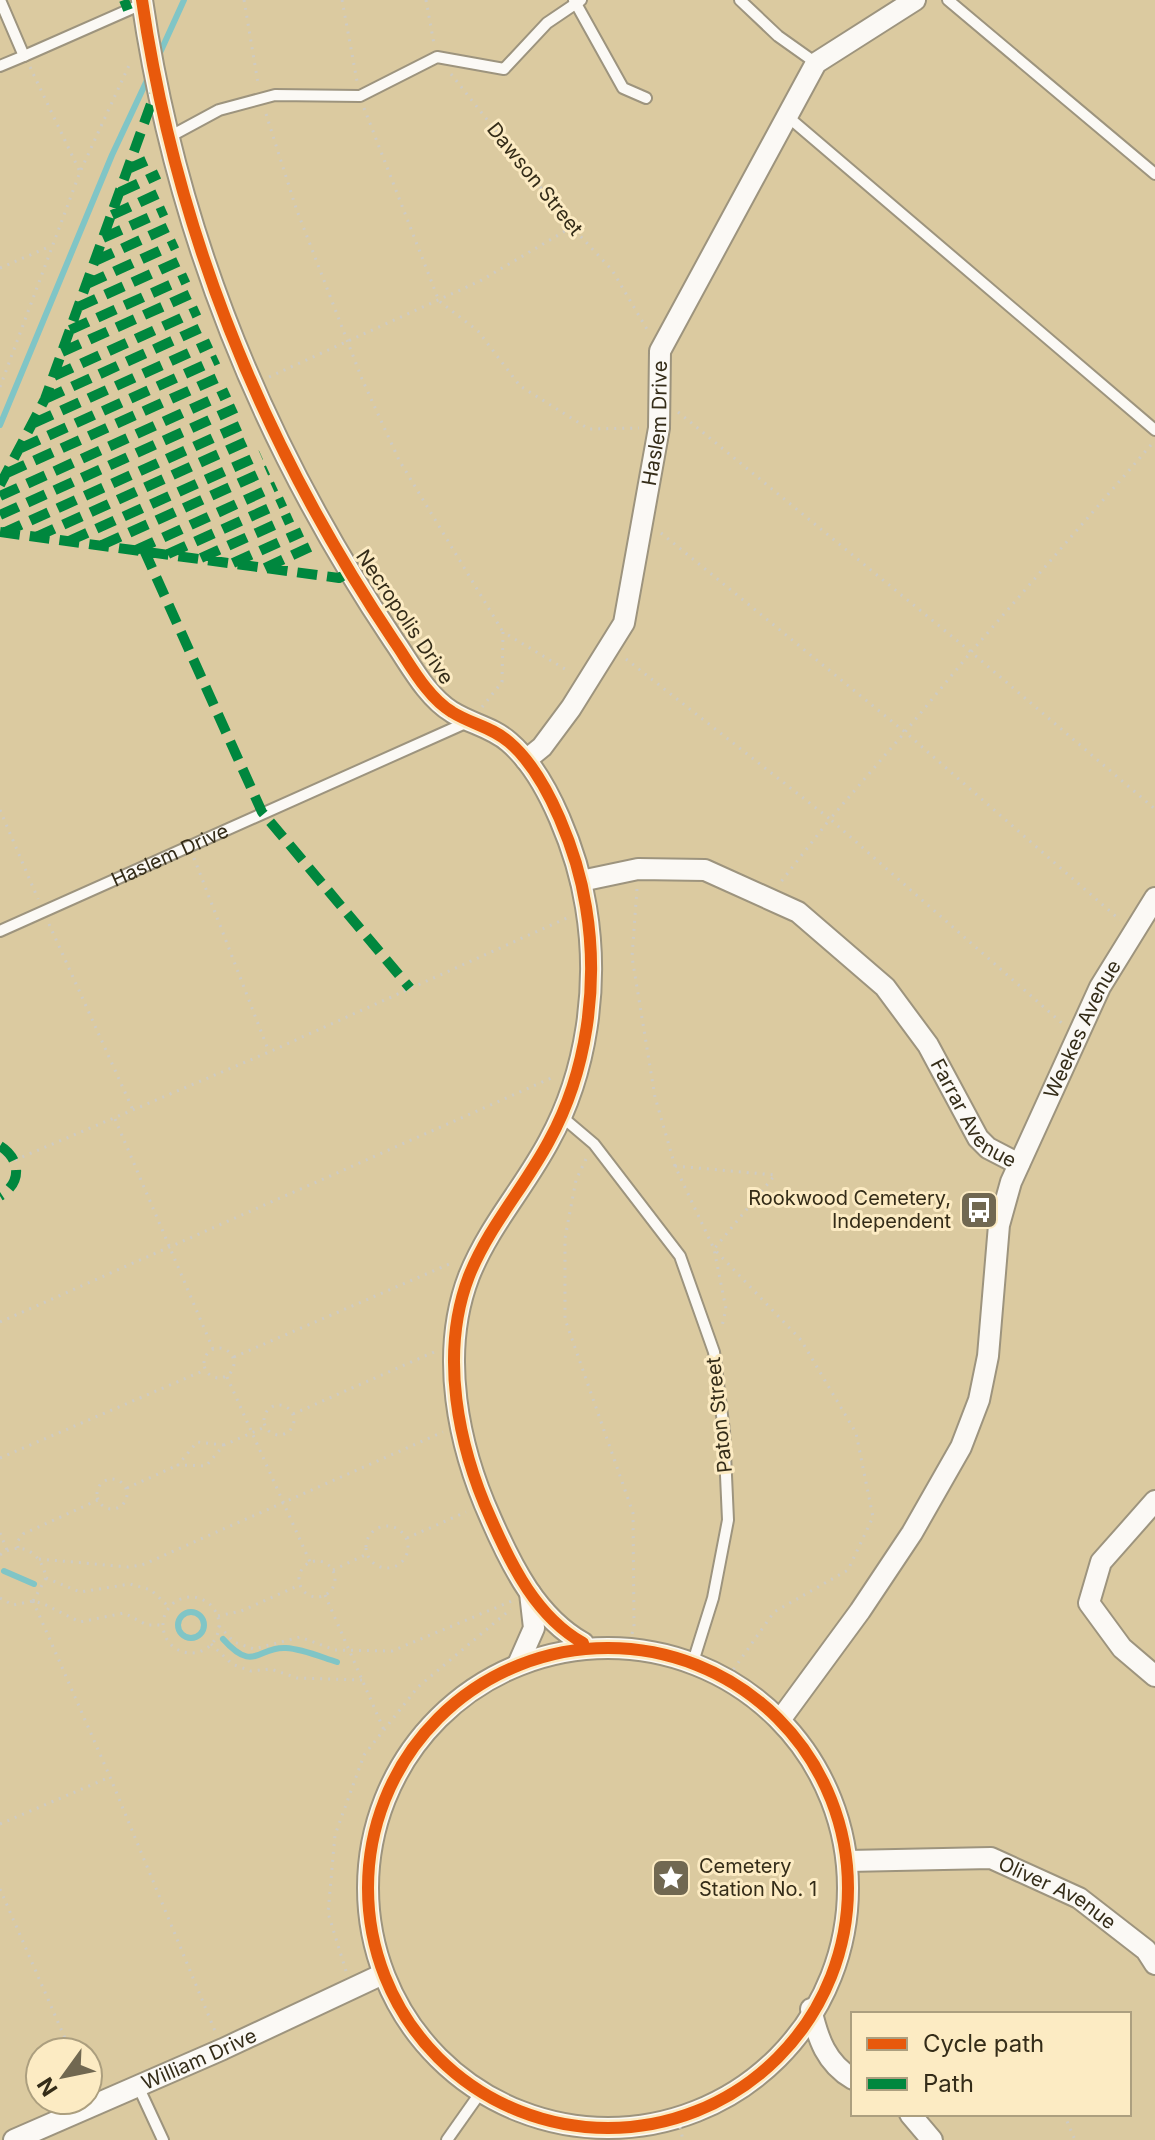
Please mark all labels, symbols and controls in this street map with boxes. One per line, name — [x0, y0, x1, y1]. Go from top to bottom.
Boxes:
street label: Dawson Street — [482, 118, 588, 241]
street label: Haslem Drive — [637, 360, 672, 488]
street label: Necropolis Drive — [351, 545, 459, 689]
street label: Haslem Drive — [107, 818, 232, 892]
street label: Weekes Avenue — [1039, 955, 1126, 1102]
street label: Farrar Avenue — [926, 1055, 1020, 1173]
place label: Rookwood Cemetery, Independent — [748, 1186, 951, 1233]
bus stop icon: Rookwood Cemetery, Independent — [958, 1189, 1000, 1231]
street label: Paton Street — [701, 1356, 737, 1474]
street label: Oliver Avenue — [995, 1851, 1121, 1934]
place label: Cemetery Station No. 1 — [699, 1854, 817, 1901]
place icon: Cemetery Station No. 1 — [650, 1857, 692, 1899]
legend — [851, 2012, 1131, 2116]
street label: William Drive — [138, 2023, 260, 2095]
text: Cycle path — [923, 2029, 1044, 2058]
north arrow — [24, 2036, 104, 2116]
text: Path — [923, 2069, 974, 2098]
text: N — [32, 2073, 63, 2101]

